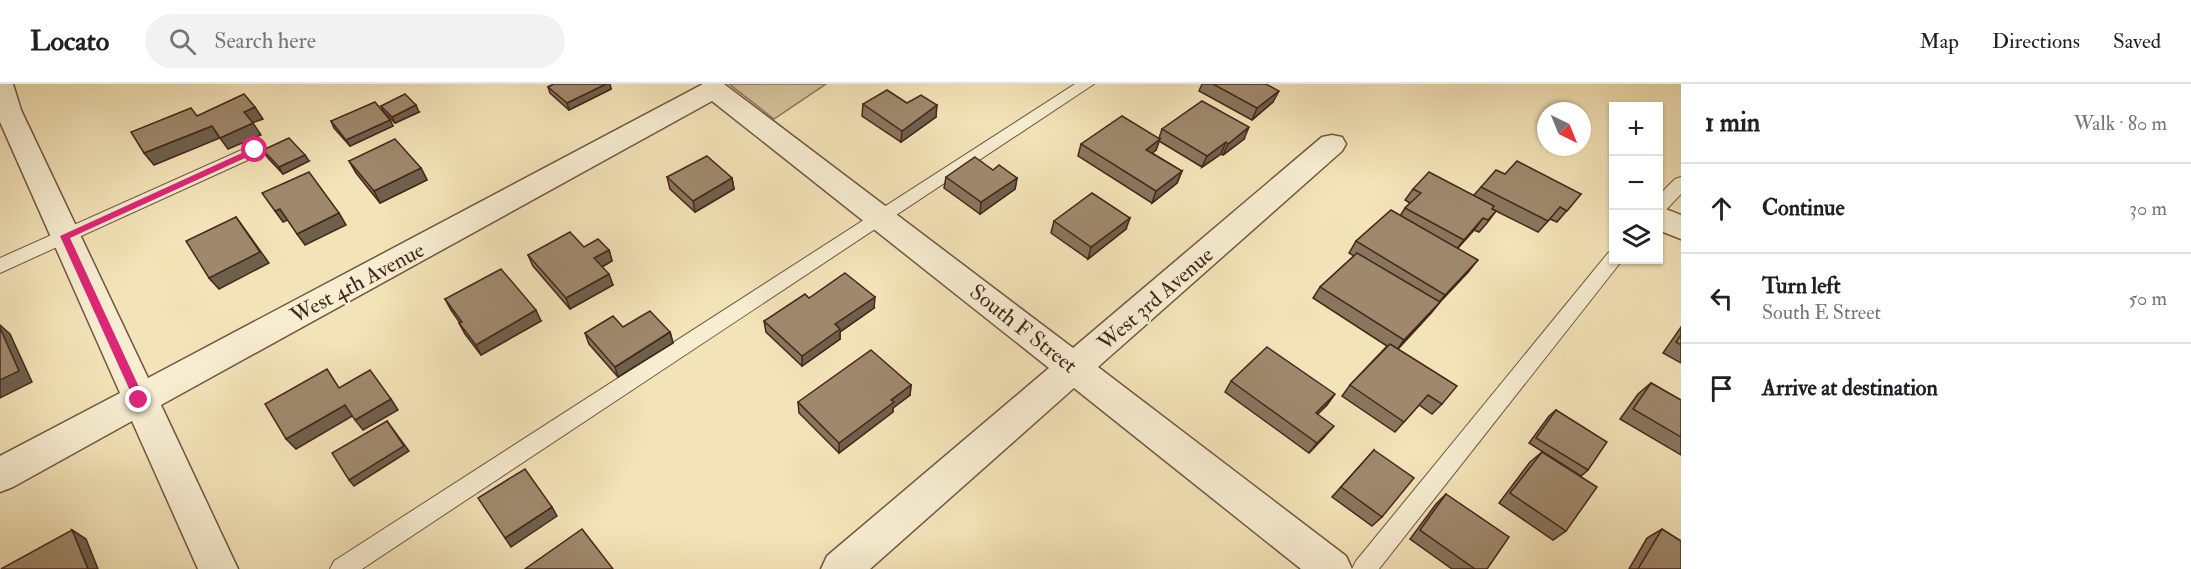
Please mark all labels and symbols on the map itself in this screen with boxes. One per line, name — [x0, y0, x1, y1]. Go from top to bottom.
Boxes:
north arrow — [1537, 102, 1591, 156]
route start — [241, 136, 267, 162]
street label: West 4th Avenue — [285, 236, 429, 330]
street label: West 3rd Avenue — [1091, 241, 1219, 357]
street label: South F Street — [964, 278, 1083, 380]
route end — [125, 386, 151, 412]

